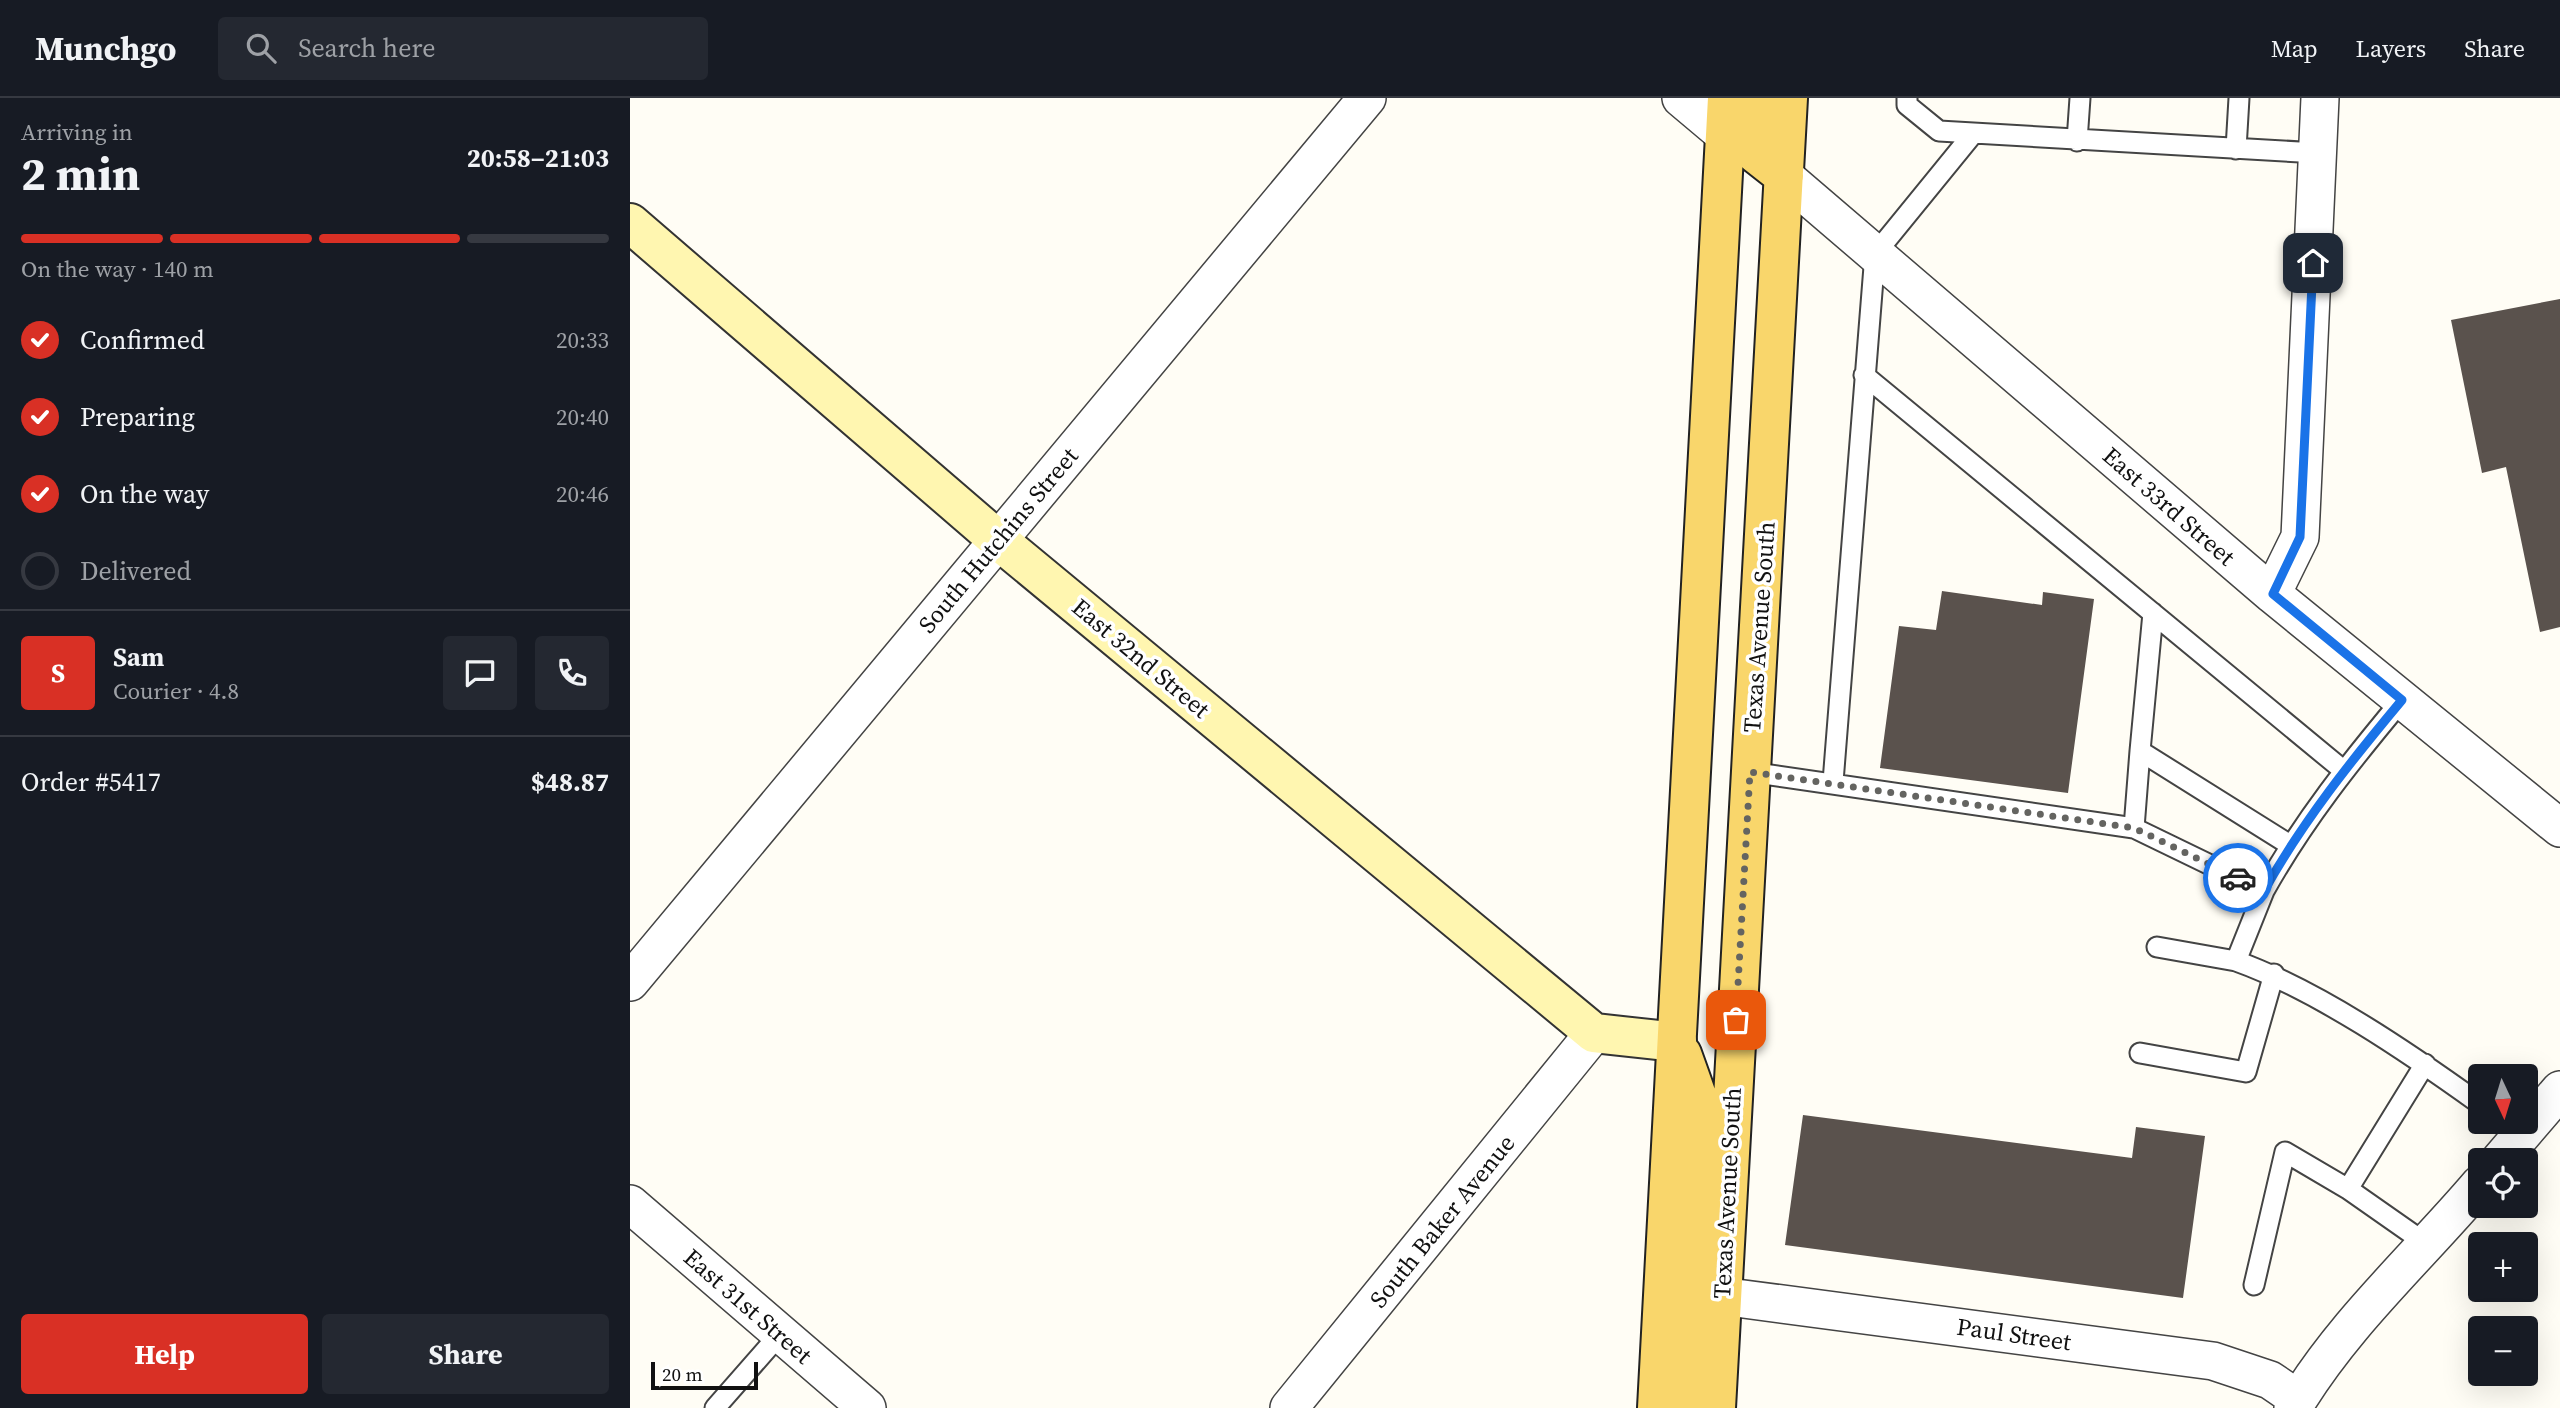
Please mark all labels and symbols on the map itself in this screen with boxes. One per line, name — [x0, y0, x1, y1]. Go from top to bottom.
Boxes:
pin — [2283, 233, 2343, 293]
street label: East 33rd Street — [2096, 439, 2242, 573]
street label: South Hutchins Street — [911, 440, 1086, 640]
street label: Texas Avenue South — [1735, 520, 1783, 734]
street label: East 32nd Street — [1065, 591, 1217, 725]
courier — [2203, 843, 2273, 913]
pin — [1706, 990, 1766, 1050]
north arrow — [2468, 1064, 2538, 1134]
street label: Texas Avenue South — [1705, 1087, 1749, 1299]
street label: South Baker Avenue — [1362, 1128, 1522, 1314]
street label: East 31st Street — [677, 1241, 819, 1371]
street label: Paul Street — [1955, 1310, 2073, 1358]
scale bar — [651, 1359, 758, 1391]

